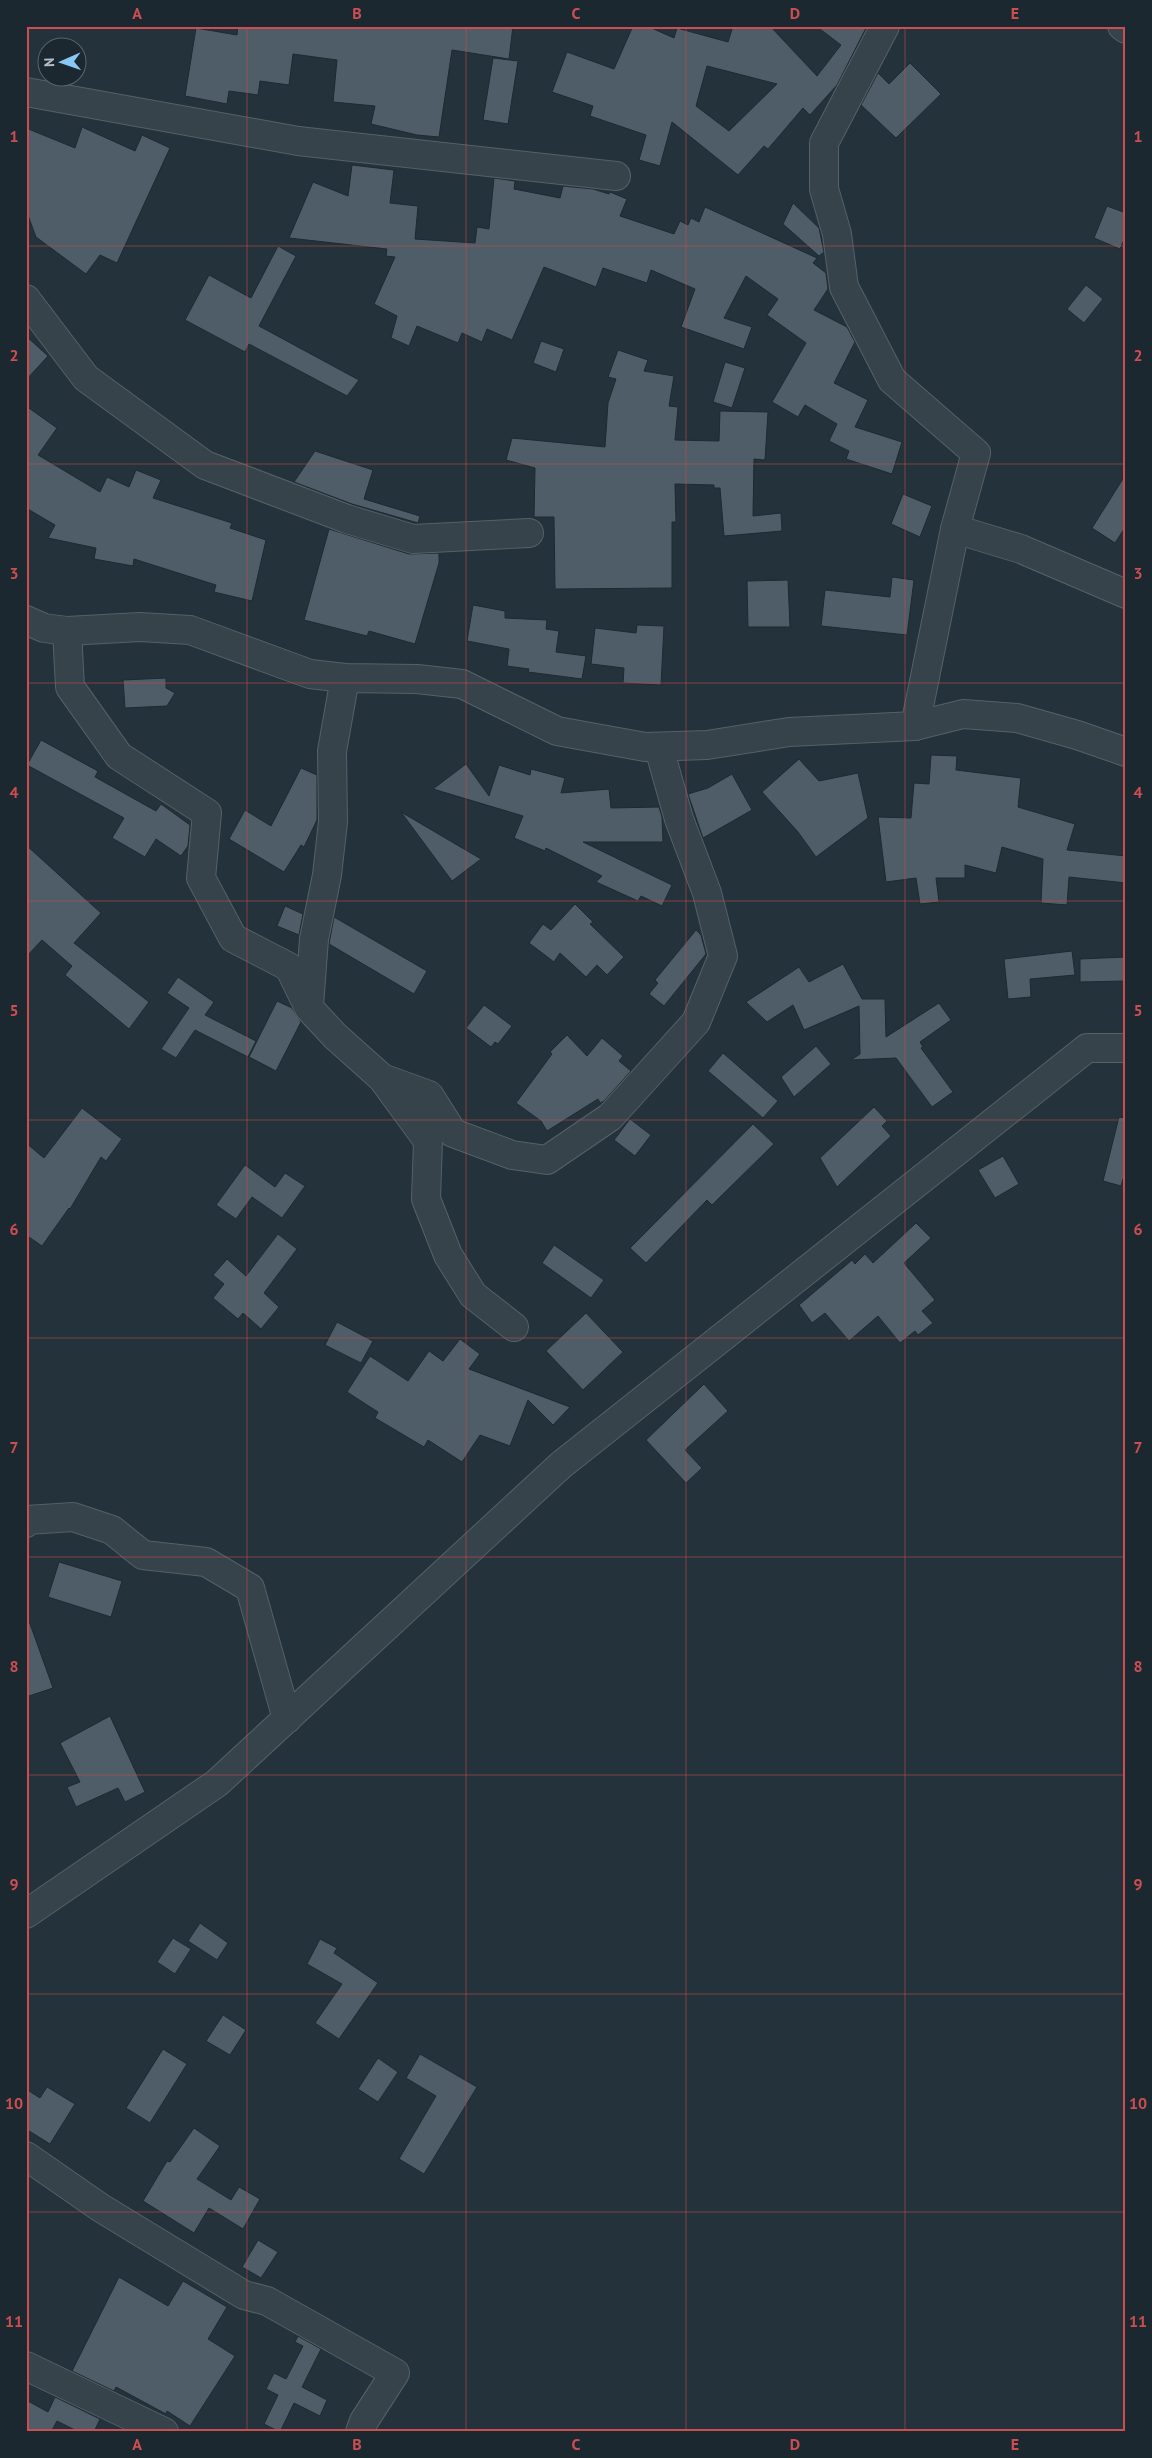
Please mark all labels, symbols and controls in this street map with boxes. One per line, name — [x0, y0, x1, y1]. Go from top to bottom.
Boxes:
text: A — [132, 3, 142, 23]
text: B — [352, 3, 362, 23]
text: C — [572, 3, 581, 23]
text: D — [790, 3, 800, 23]
text: E — [1011, 3, 1019, 23]
north arrow — [38, 38, 88, 88]
text: N — [40, 58, 58, 67]
text: 1 — [9, 126, 19, 146]
text: 1 — [1133, 126, 1143, 146]
text: 2 — [9, 345, 19, 365]
text: 2 — [1133, 345, 1143, 365]
text: 3 — [9, 563, 19, 583]
text: 3 — [1133, 563, 1143, 583]
text: 4 — [9, 782, 19, 802]
text: 4 — [1133, 782, 1143, 802]
text: 5 — [9, 1000, 19, 1020]
text: 5 — [1133, 1000, 1143, 1020]
text: 6 — [9, 1219, 19, 1239]
text: 6 — [1133, 1219, 1143, 1239]
text: 7 — [9, 1437, 19, 1457]
text: 7 — [1133, 1437, 1143, 1457]
text: 8 — [9, 1656, 19, 1676]
text: 8 — [1133, 1656, 1143, 1676]
text: 9 — [9, 1874, 19, 1894]
text: 9 — [1133, 1874, 1143, 1894]
text: 10 — [5, 2093, 23, 2113]
text: 10 — [1129, 2093, 1147, 2113]
text: 11 — [5, 2311, 23, 2331]
text: 11 — [1129, 2311, 1147, 2331]
text: A — [132, 2434, 142, 2454]
text: B — [352, 2434, 362, 2454]
text: C — [572, 2434, 581, 2454]
text: D — [790, 2434, 800, 2454]
text: E — [1011, 2434, 1019, 2454]

